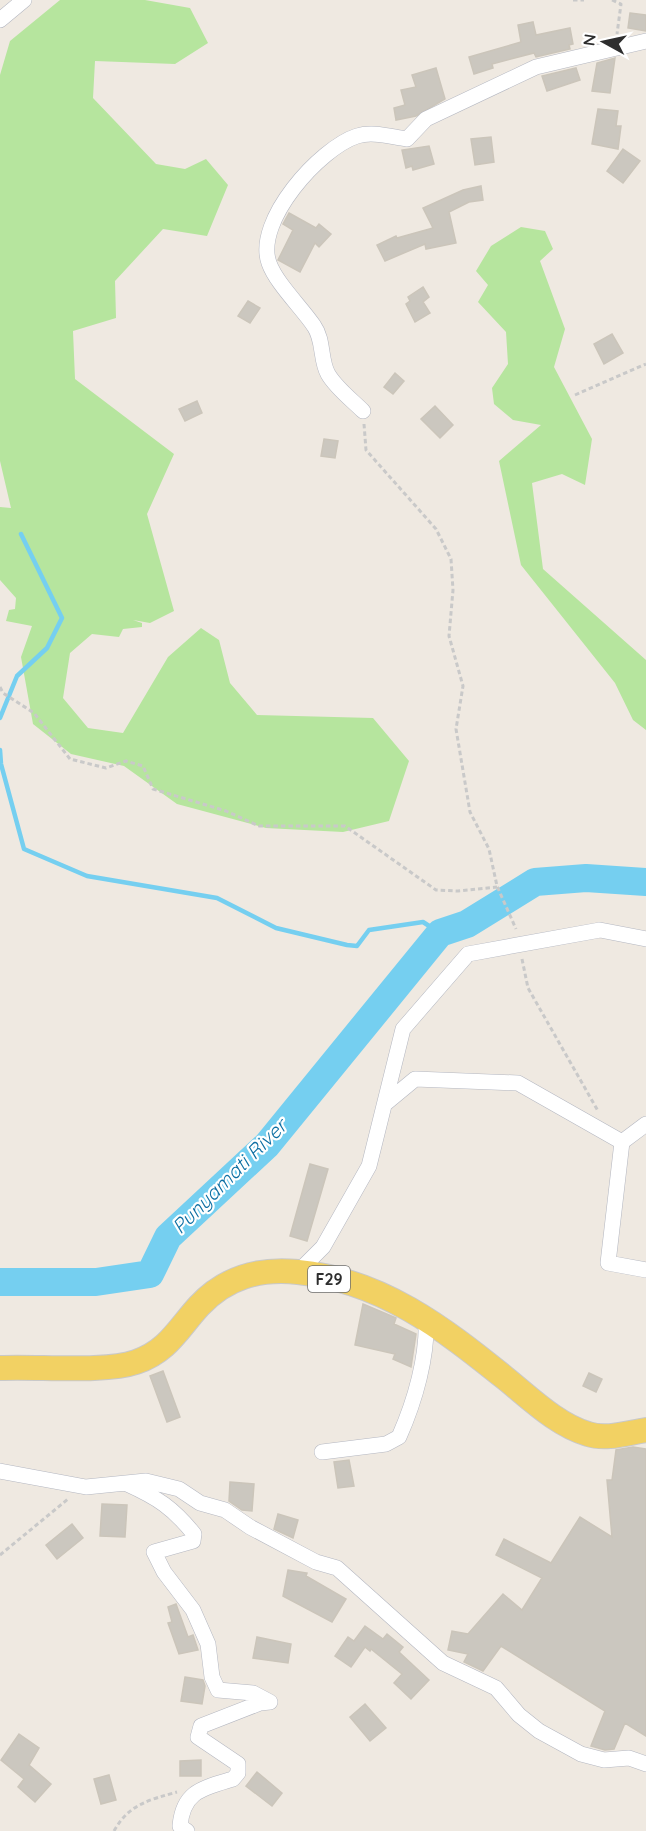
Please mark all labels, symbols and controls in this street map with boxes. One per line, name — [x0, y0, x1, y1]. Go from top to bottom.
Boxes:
north arrow — [574, 12, 634, 72]
text: N — [578, 33, 600, 47]
water label: Punyamati River — [166, 1112, 293, 1239]
road number: F29 — [308, 1266, 350, 1292]

